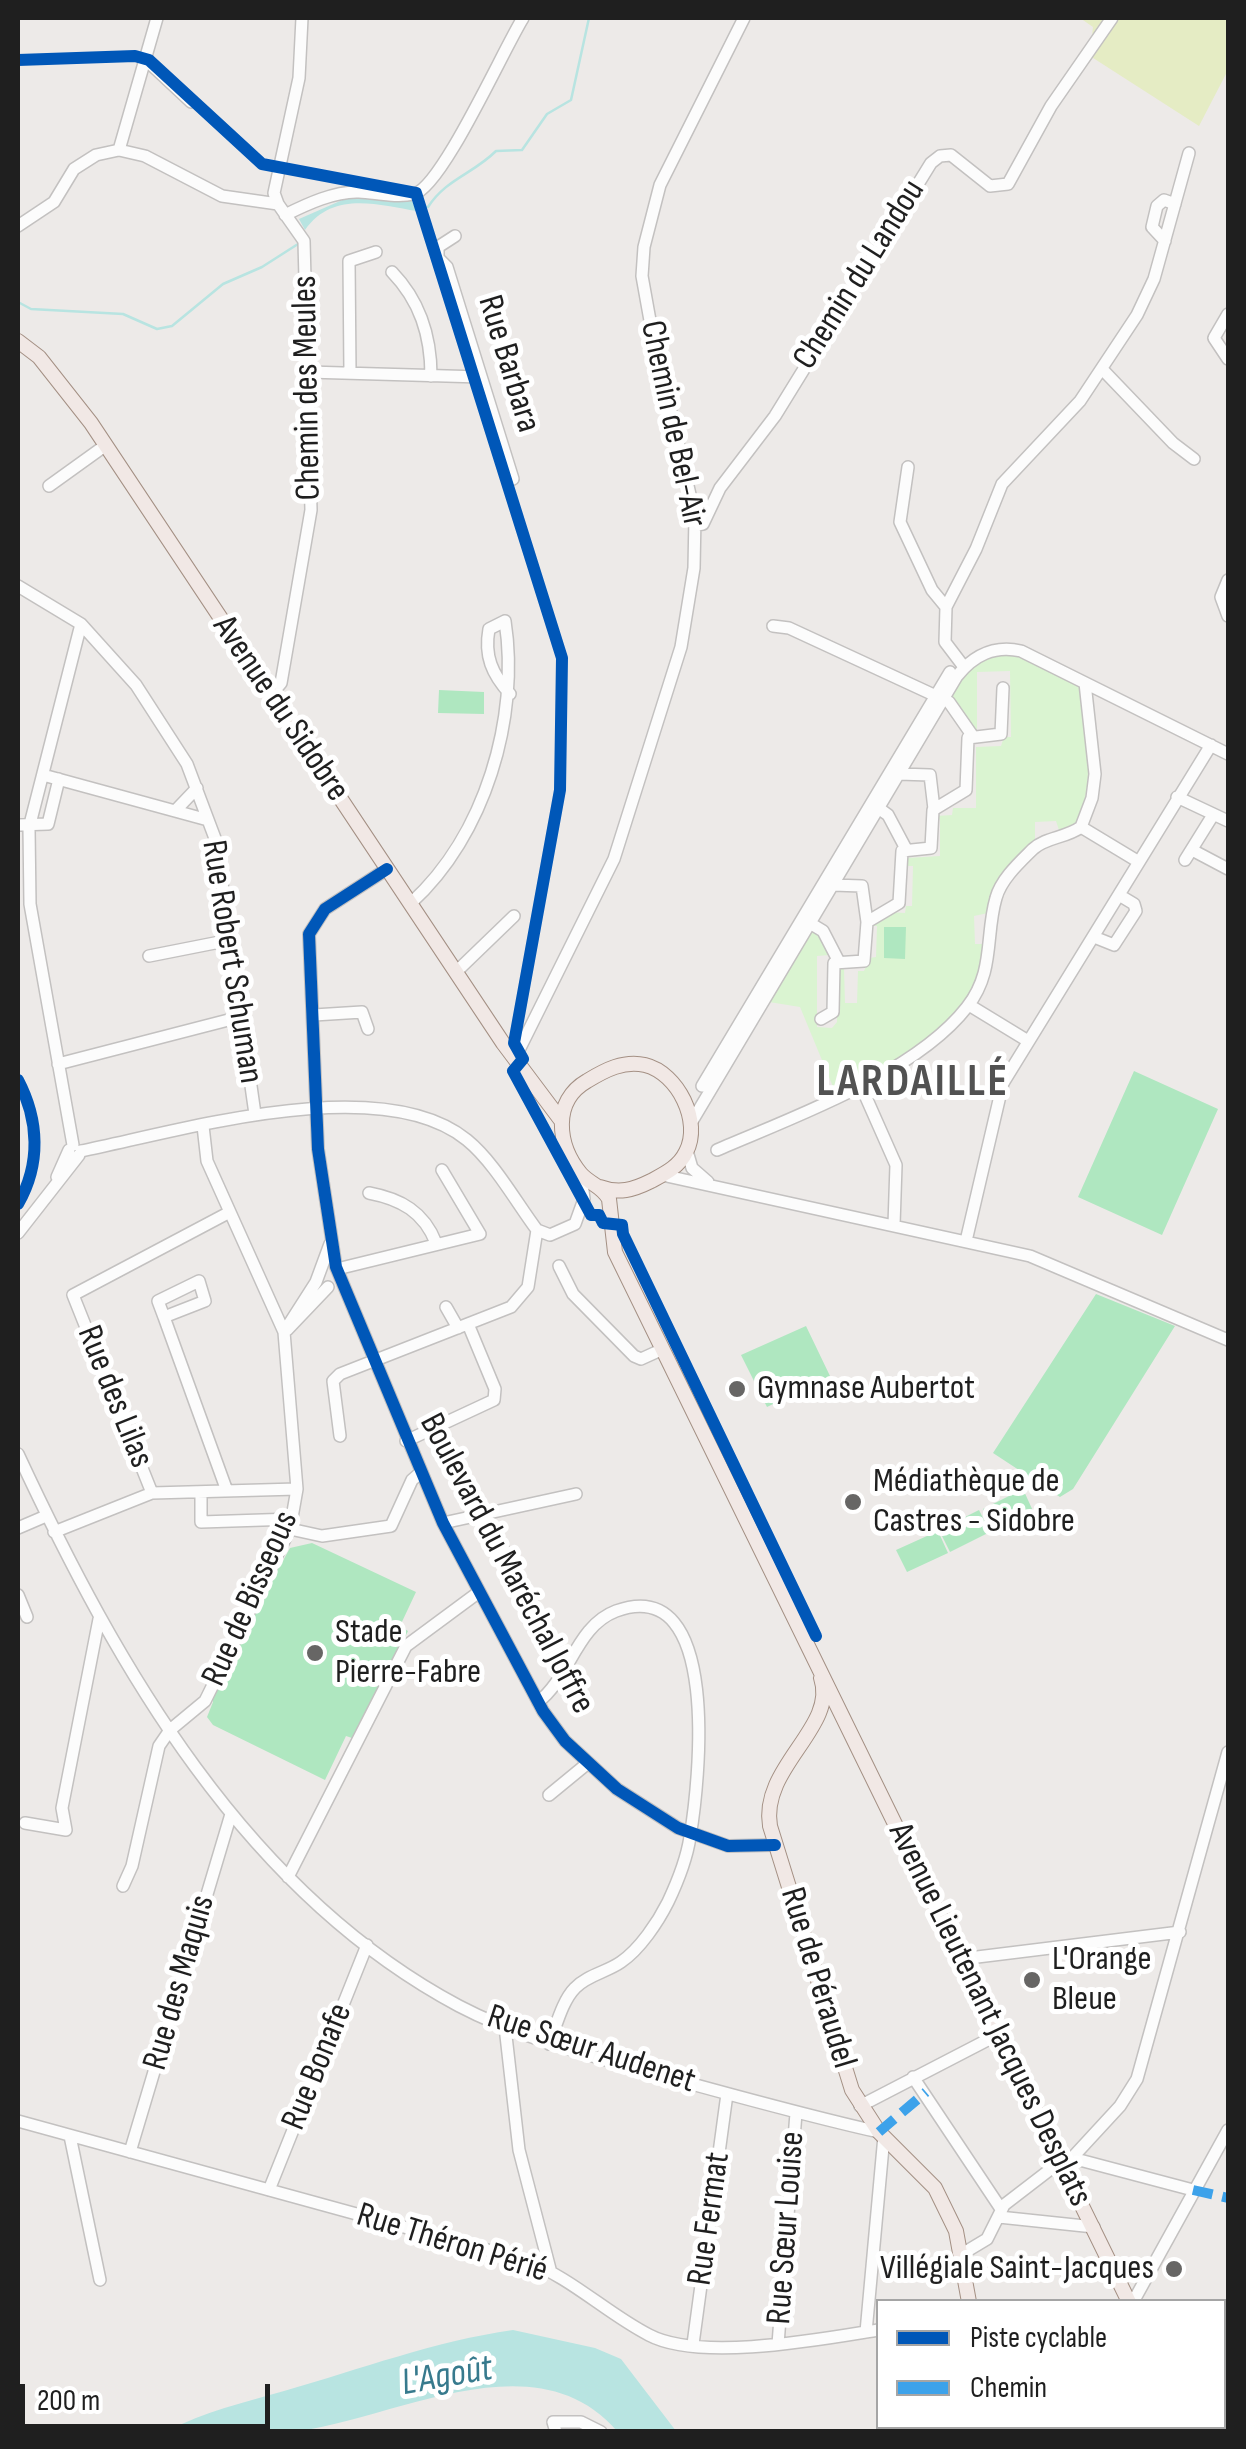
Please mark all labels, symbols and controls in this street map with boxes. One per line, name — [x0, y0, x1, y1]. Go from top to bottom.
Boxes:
street label: Chemin du Landou — [785, 172, 935, 378]
street label: Chemin des Meules — [285, 275, 331, 501]
street label: Rue Barbara — [467, 291, 549, 437]
street label: Chemin de Bel-Air — [630, 317, 714, 531]
street label: Avenue du Sidobre — [203, 608, 357, 810]
street label: Rue Robert Schuman — [191, 837, 271, 1087]
district label: LARDAILLÉ — [816, 1057, 1010, 1111]
street label: Rue des Lilas — [67, 1320, 161, 1474]
place label: Gymnase Aubertot — [757, 1368, 975, 1410]
marker: Gymnase Aubertot — [726, 1378, 748, 1400]
street label: Boulevard du Maréchal Joffre — [409, 1407, 603, 1721]
place label: Médiathèque de Castres - Sidobre — [873, 1461, 1075, 1543]
marker: Médiathèque de Castres - Sidobre — [842, 1491, 864, 1513]
street label: Rue de Bisseous — [194, 1505, 308, 1693]
place label: Stade Pierre-Fabre — [335, 1612, 481, 1694]
marker: Stade Pierre-Fabre — [304, 1642, 326, 1664]
street label: Avenue Lieutenant Jacques Desplats — [878, 1817, 1100, 2213]
street label: Rue de Péraudel — [770, 1883, 864, 2073]
street label: Rue des Maquis — [135, 1891, 225, 2075]
place label: L'Orange Bleue — [1052, 1939, 1152, 2021]
marker: L'Orange Bleue — [1021, 1969, 1043, 1991]
street label: Rue Sœur Audenet — [482, 1997, 700, 2103]
street label: Rue Bonafe — [274, 1998, 362, 2136]
street label: Rue Sœur Louise — [759, 2130, 815, 2326]
street label: Rue Fermat — [680, 2150, 740, 2288]
street label: Rue Théron Périé — [351, 2195, 553, 2293]
place label: Villégiale Saint-Jacques — [880, 2248, 1154, 2290]
marker: Villégiale Saint-Jacques — [1163, 2258, 1185, 2280]
legend — [876, 2299, 1226, 2429]
text: Piste cyclable — [970, 2320, 1107, 2356]
water label: L'Agoût — [398, 2347, 496, 2407]
scale bar — [25, 2364, 275, 2426]
text: Chemin — [970, 2370, 1047, 2406]
text: 200 m — [37, 2383, 100, 2419]

